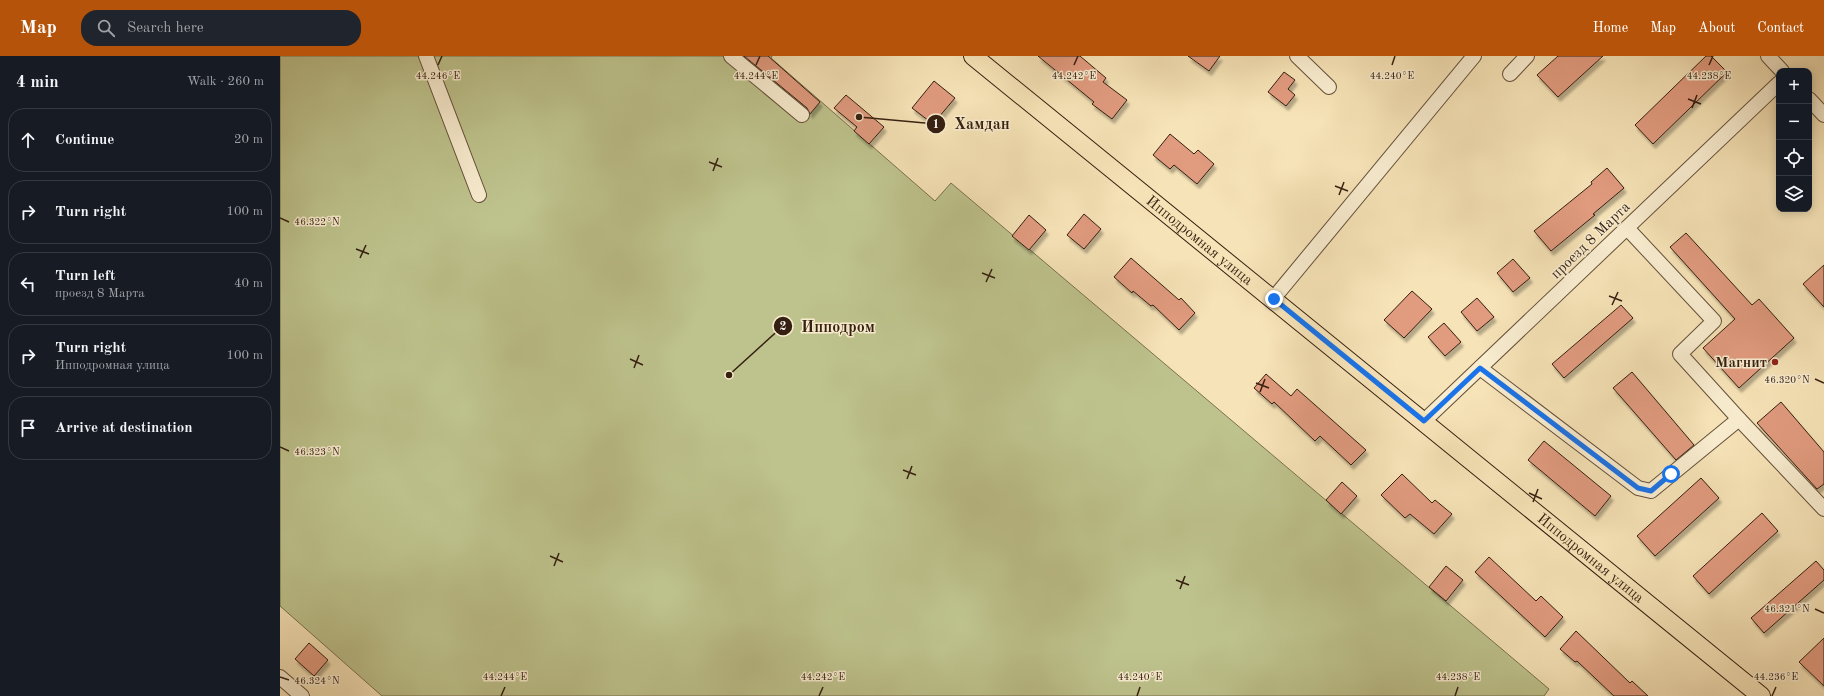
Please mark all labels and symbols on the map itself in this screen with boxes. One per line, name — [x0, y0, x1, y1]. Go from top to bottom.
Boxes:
text: 44.246°E — [416, 71, 460, 81]
text: 44.244°E — [734, 71, 778, 81]
text: 44.242°E — [1052, 71, 1096, 81]
text: 44.240°E — [1370, 71, 1414, 81]
text: 44.238°E — [1687, 71, 1731, 81]
callout: Хамдан — [926, 110, 1018, 138]
text: Хамдан — [954, 117, 1010, 133]
text: 1 — [933, 119, 939, 131]
street label: Ипподромная улица — [1143, 194, 1255, 289]
street label: проезд 8 Марта — [1549, 199, 1634, 282]
text: 46.322°N — [294, 217, 340, 227]
route end — [1265, 290, 1283, 308]
callout: Ипподром — [773, 312, 883, 340]
text: Ипподром — [801, 320, 875, 336]
text: 2 — [780, 321, 787, 333]
place label: Магнит — [1715, 356, 1767, 371]
marker: Магнит — [1770, 357, 1780, 367]
text: 46.320°N — [1764, 375, 1810, 385]
text: 46.323°N — [294, 447, 340, 457]
route start — [1662, 465, 1680, 483]
street label: Ипподромная улица — [1534, 511, 1646, 607]
text: 46.321°N — [1764, 604, 1810, 614]
text: 44.244°E — [483, 672, 527, 682]
text: 44.242°E — [801, 672, 845, 682]
text: 44.240°E — [1118, 672, 1162, 682]
text: 44.238°E — [1436, 672, 1480, 682]
text: 44.236°E — [1754, 672, 1798, 682]
text: 46.324°N — [294, 676, 340, 686]

